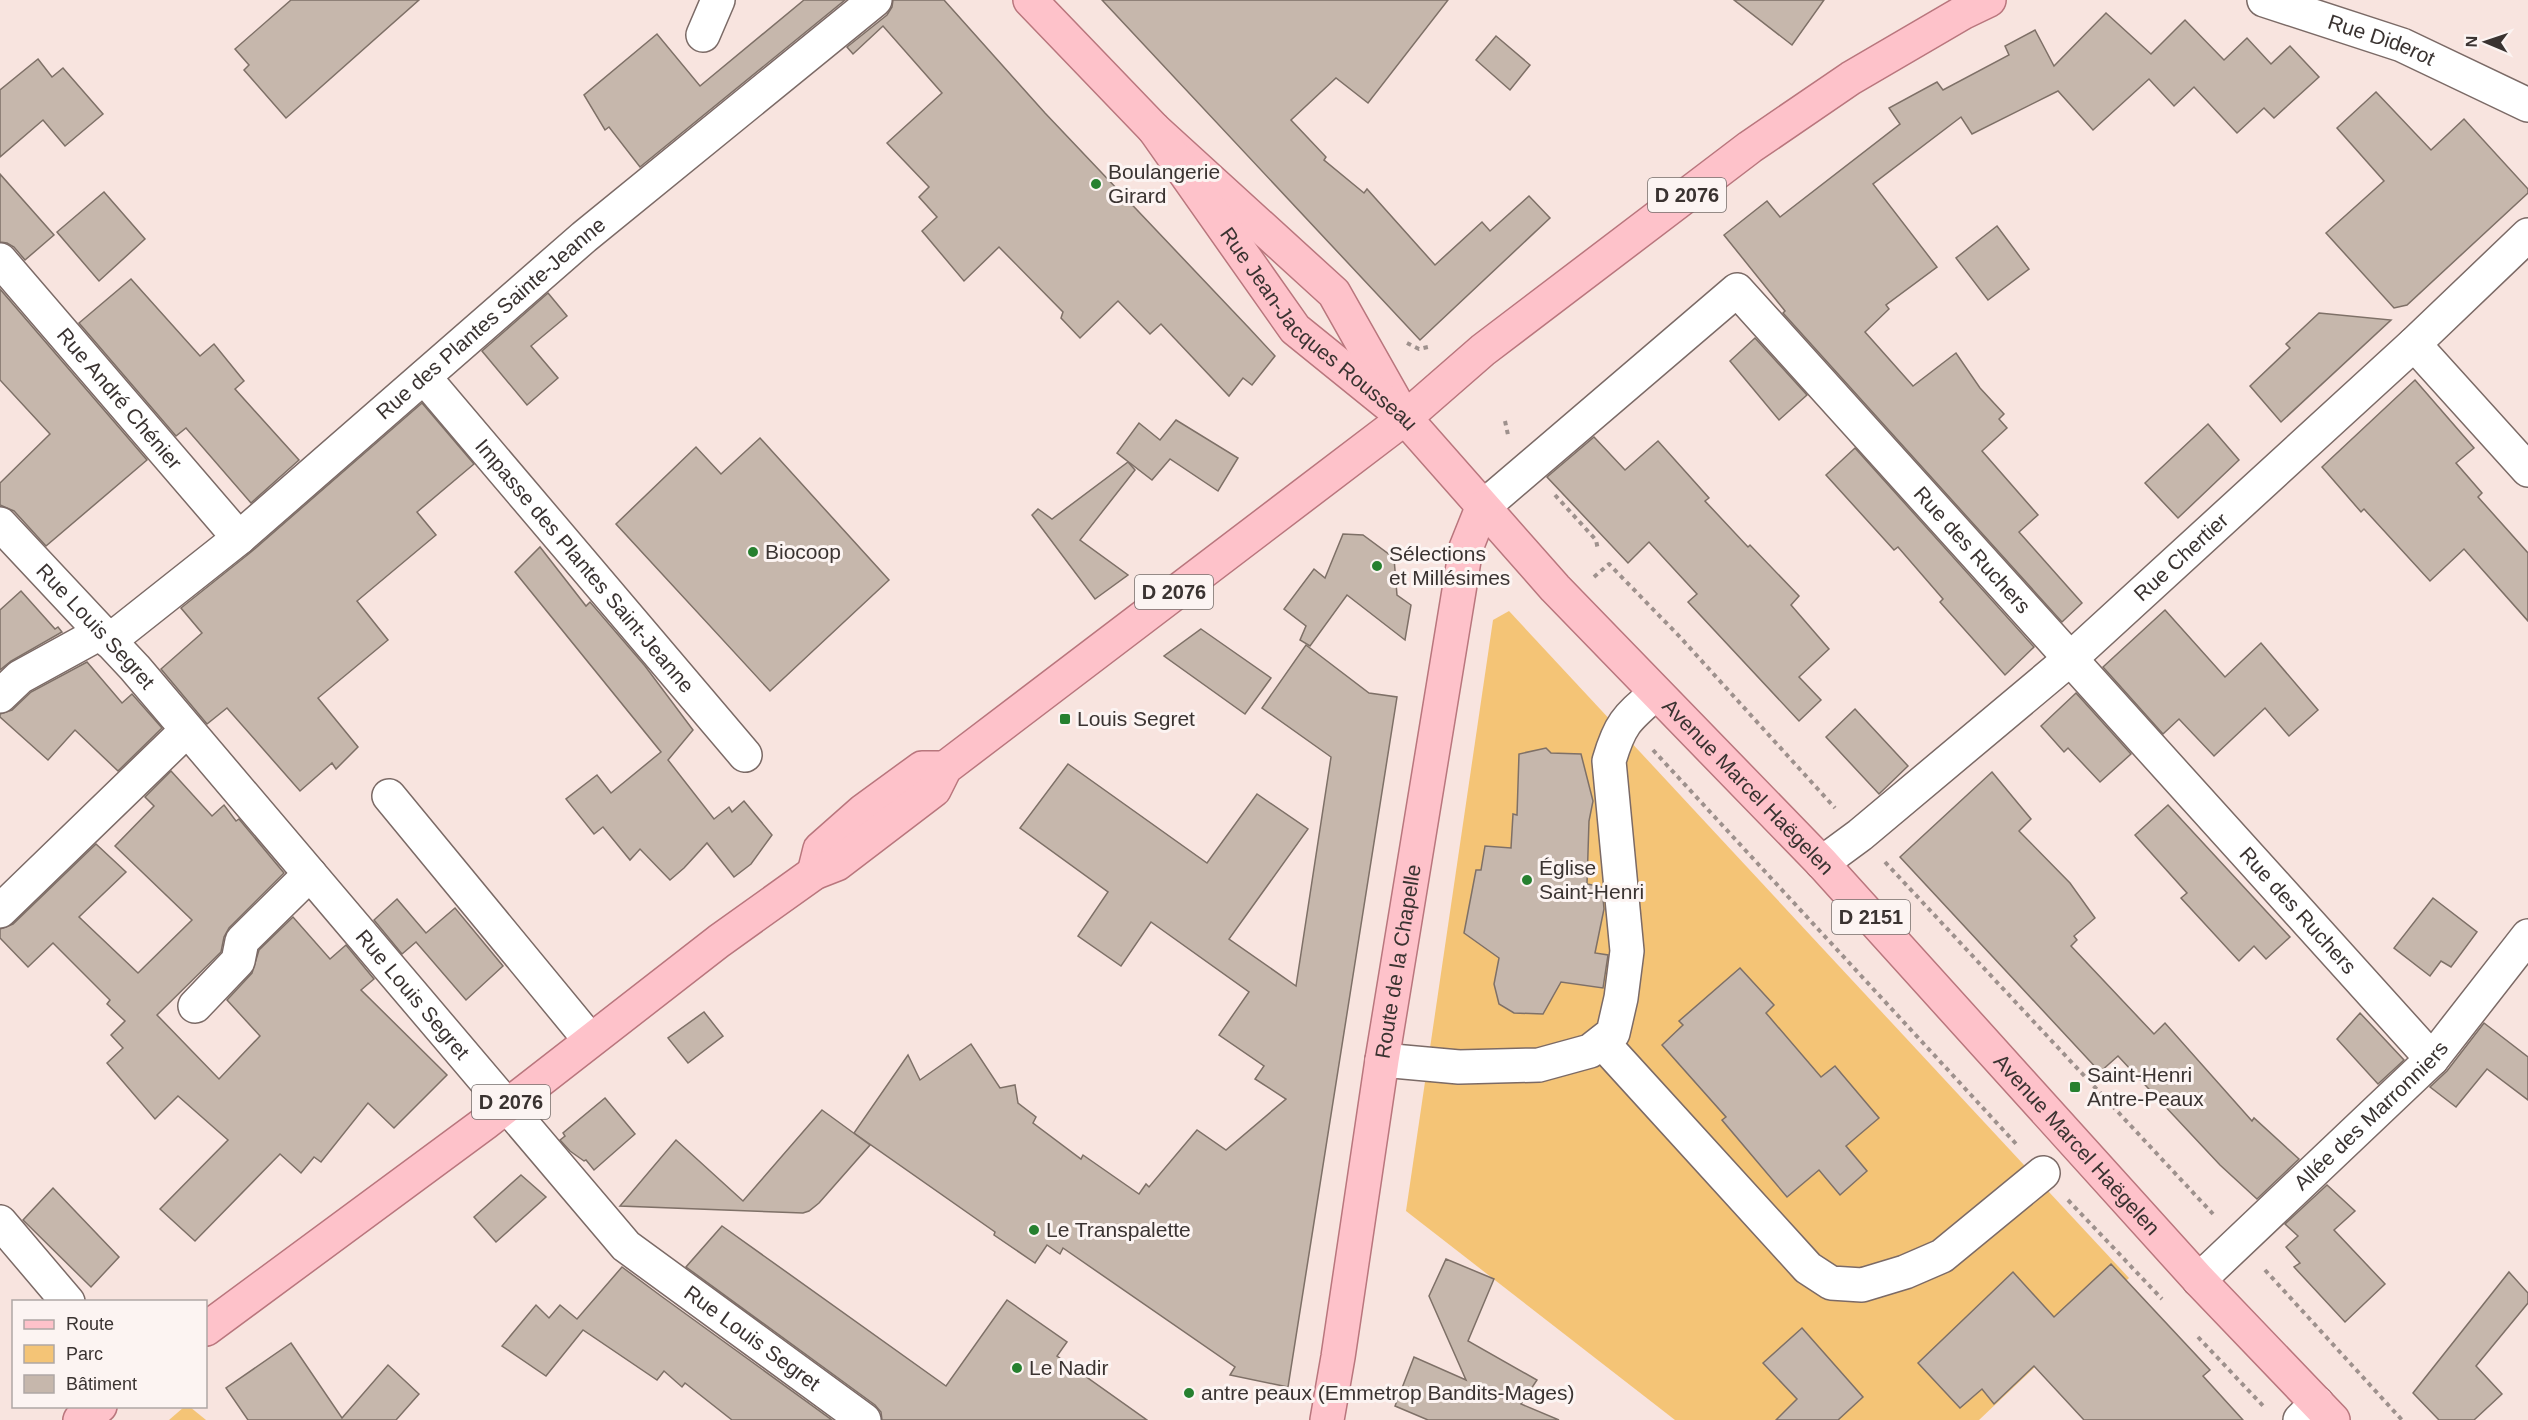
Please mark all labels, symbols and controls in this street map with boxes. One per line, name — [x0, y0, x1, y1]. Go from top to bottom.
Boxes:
street label: Rue Diderot — [2325, 10, 2439, 70]
north arrow — [2456, 12, 2516, 72]
text: N — [2463, 35, 2480, 48]
place label: Boulangerie Girard — [1108, 160, 1220, 207]
marker: Boulangerie Girard — [1089, 177, 1103, 191]
road number: D 2076 — [1648, 178, 1726, 212]
street label: Rue des Plantes Sainte-Jeanne — [372, 212, 610, 424]
street label: Rue Jean-Jacques Rousseau — [1216, 223, 1422, 435]
street label: Rue André Chénier — [53, 323, 187, 474]
street label: Impasse des Plantes Saint-Jeanne — [471, 434, 699, 697]
street label: Rue des Ruchers — [1909, 482, 2035, 618]
street label: Rue Chertier — [2129, 508, 2233, 606]
place label: Biocoop — [765, 540, 841, 563]
place label: Sélections et Millésimes — [1389, 542, 1510, 589]
marker: Biocoop — [746, 545, 760, 559]
street label: Rue Louis Segret — [32, 559, 160, 693]
marker: Sélections et Millésimes — [1370, 559, 1384, 573]
road number: D 2076 — [1135, 575, 1213, 609]
street label: Avenue Marcel Haëgelen — [1658, 694, 1839, 879]
place label: Louis Segret — [1077, 707, 1195, 730]
marker: Louis Segret — [1058, 712, 1072, 726]
street label: Rue des Ruchers — [2235, 842, 2361, 978]
place label: Église Saint-Henri — [1539, 856, 1644, 903]
street label: Route de la Chapelle — [1370, 863, 1425, 1060]
marker: Église Saint-Henri — [1520, 873, 1534, 887]
road number: D 2151 — [1832, 900, 1910, 934]
street label: Rue Louis Segret — [352, 925, 474, 1064]
street label: Allée des Marronniers — [2289, 1037, 2452, 1195]
street label: Avenue Marcel Haëgelen — [1990, 1049, 2165, 1239]
place label: Saint-Henri Antre-Peaux — [2087, 1063, 2204, 1110]
marker: Saint-Henri Antre-Peaux — [2068, 1080, 2082, 1094]
road number: D 2076 — [472, 1085, 550, 1119]
place label: Le Transpalette — [1046, 1218, 1191, 1241]
marker: Le Transpalette — [1027, 1223, 1041, 1237]
street label: Rue Louis Segret — [680, 1281, 825, 1395]
legend — [12, 1300, 207, 1408]
text: Route — [66, 1314, 114, 1334]
text: Parc — [66, 1344, 103, 1364]
place label: Le Nadir — [1029, 1356, 1108, 1379]
marker: Le Nadir — [1010, 1361, 1024, 1375]
text: Bâtiment — [66, 1374, 137, 1394]
place label: antre peaux (Emmetrop Bandits-Mages) — [1201, 1381, 1575, 1404]
marker: antre peaux (Emmetrop Bandits-Mages) — [1182, 1386, 1196, 1400]

